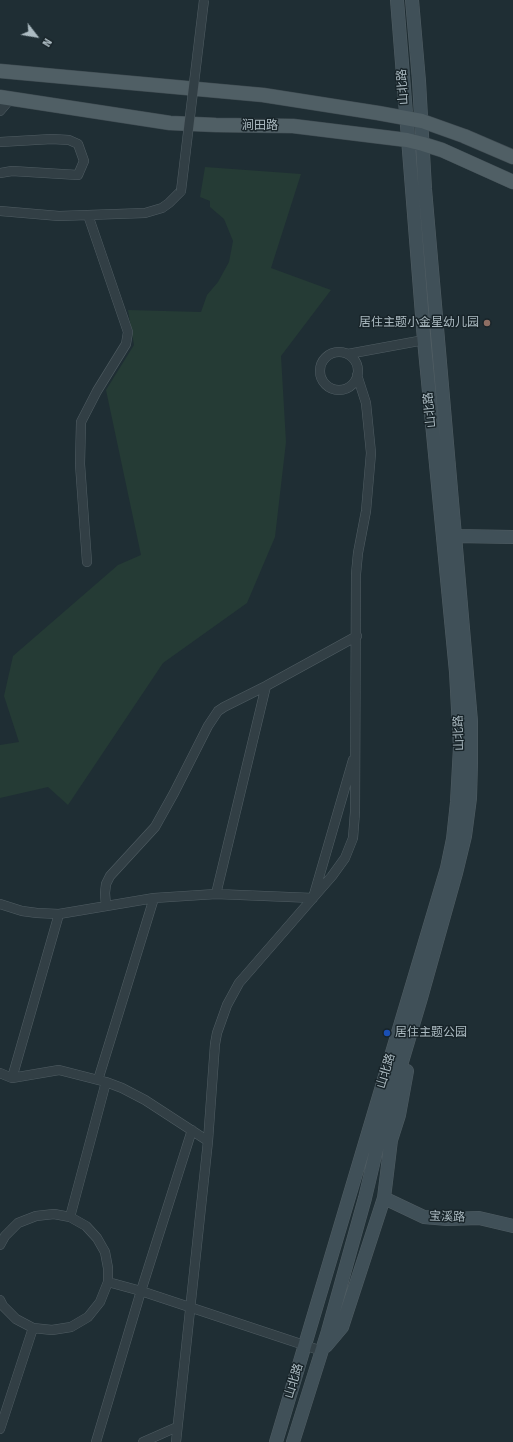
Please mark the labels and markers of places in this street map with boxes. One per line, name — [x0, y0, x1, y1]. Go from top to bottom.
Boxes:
place label: 居住主题小金星幼儿园 — [359, 316, 479, 330]
marker: 居住主题小金星幼儿园 — [482, 318, 492, 328]
place label: 居住主题公园 — [395, 1026, 467, 1040]
marker: 居住主题公园 — [382, 1028, 392, 1038]

